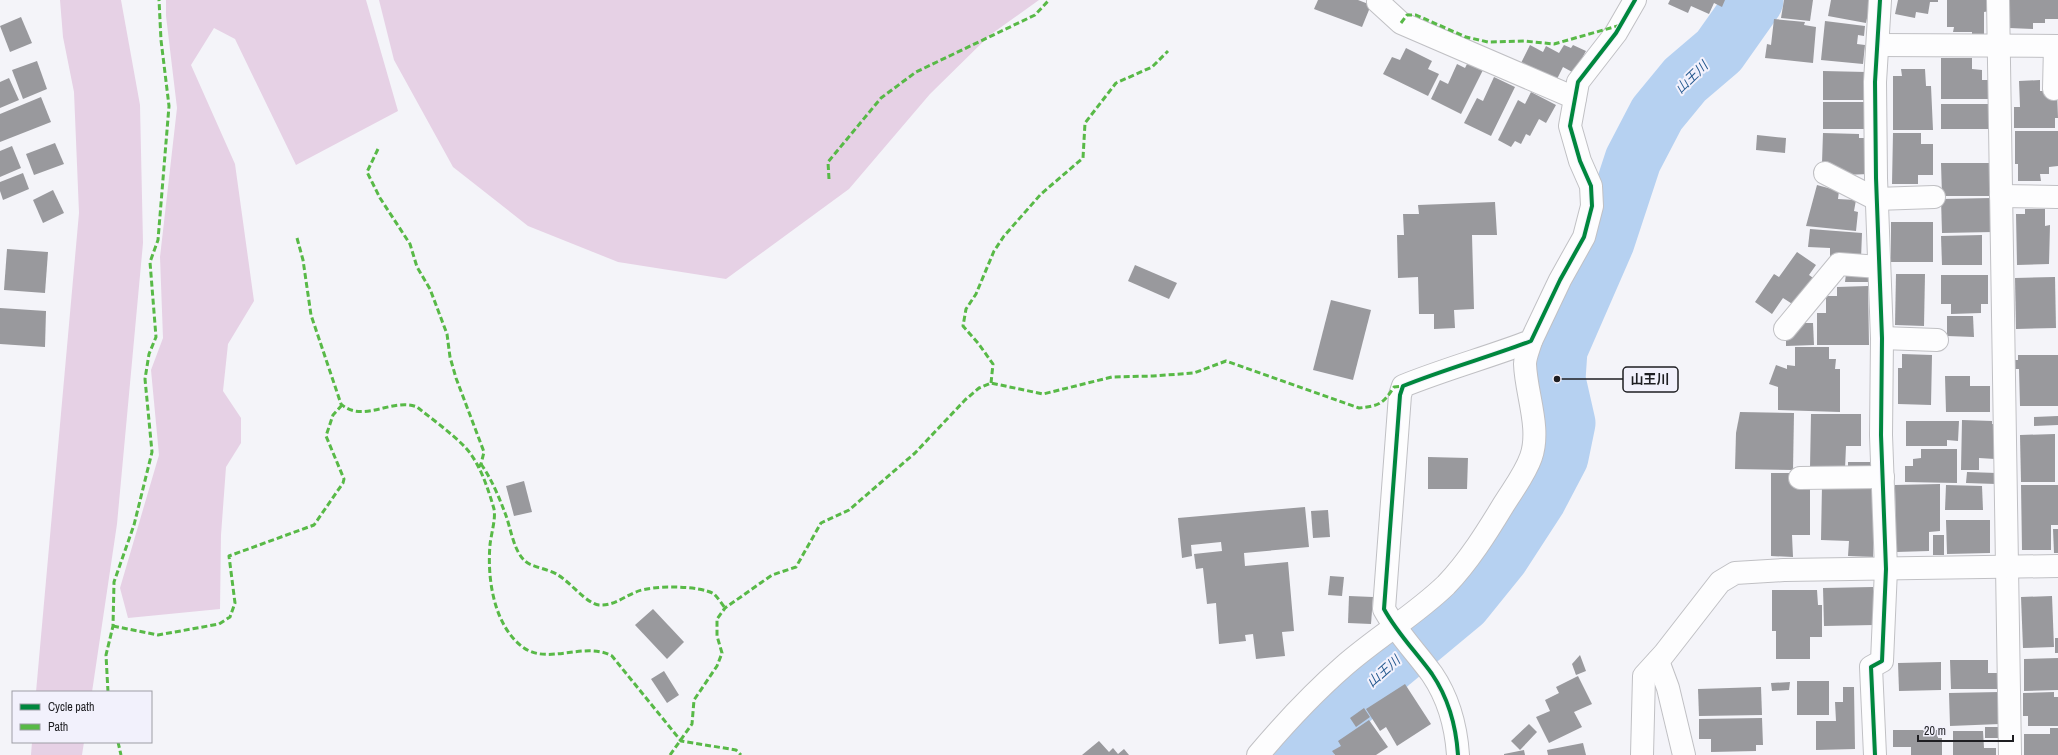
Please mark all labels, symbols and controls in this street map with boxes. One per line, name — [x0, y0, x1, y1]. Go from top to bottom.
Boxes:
water label: 山王川 — [1671, 56, 1713, 97]
callout: 山王川 — [1623, 367, 1678, 392]
text: 山王川 — [1630, 371, 1670, 388]
water label: 山王川 — [1363, 651, 1405, 691]
legend — [12, 691, 152, 743]
text: Cycle path — [48, 699, 95, 715]
scale bar — [1918, 717, 2013, 743]
text: Path — [48, 719, 68, 735]
text: 20 m — [1924, 723, 1946, 739]

